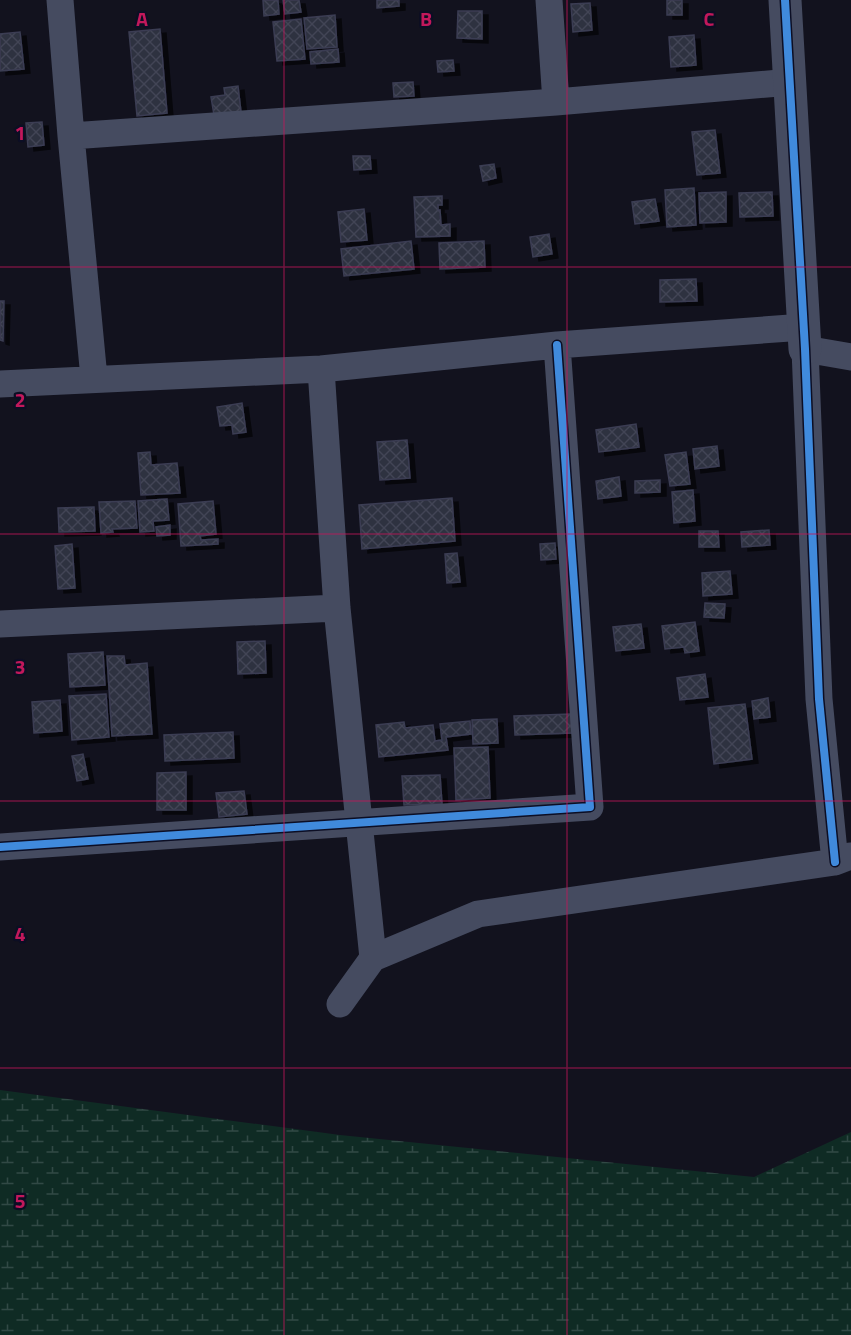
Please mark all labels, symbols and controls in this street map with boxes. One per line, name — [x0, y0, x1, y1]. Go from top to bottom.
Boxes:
text: A — [136, 3, 148, 34]
text: B — [420, 3, 432, 34]
text: C — [704, 3, 715, 34]
text: 1 — [14, 117, 26, 148]
text: 2 — [14, 384, 26, 415]
text: 3 — [14, 651, 26, 682]
text: 4 — [14, 918, 26, 949]
text: 5 — [14, 1185, 26, 1216]

